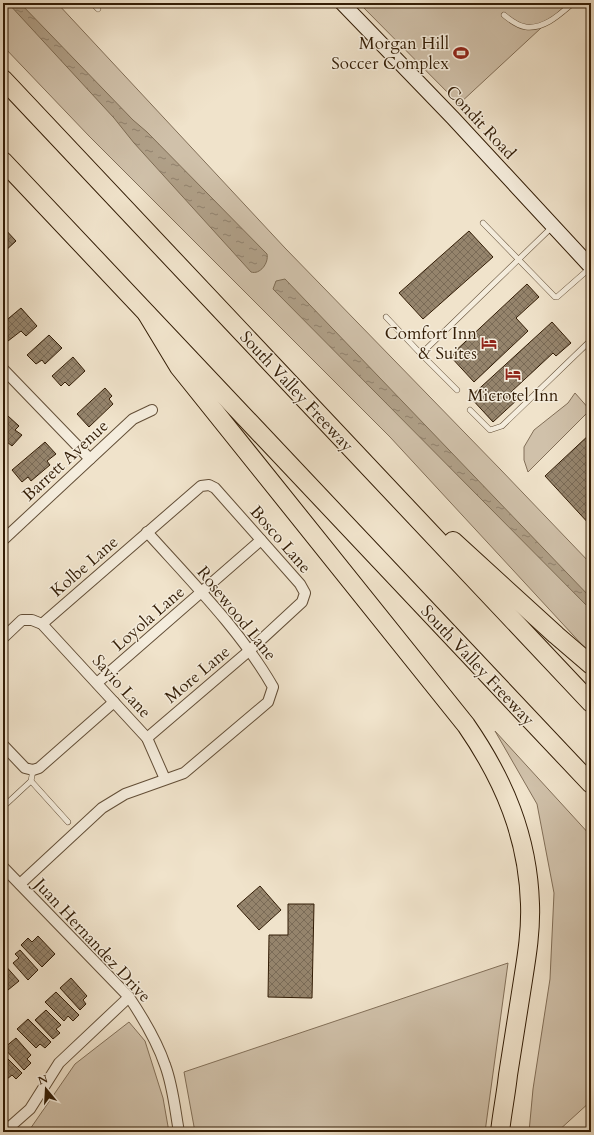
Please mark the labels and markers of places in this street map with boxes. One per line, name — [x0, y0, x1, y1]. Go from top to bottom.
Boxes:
place label: Morgan Hill Soccer Complex — [331, 32, 450, 75]
sports icon: Morgan Hill Soccer Complex — [452, 44, 470, 62]
place label: Comfort Inn & Suites — [385, 322, 477, 365]
hotel icon: Comfort Inn & Suites — [480, 334, 498, 352]
hotel icon: Microtel Inn — [504, 365, 522, 383]
place label: Microtel Inn — [467, 384, 559, 407]

